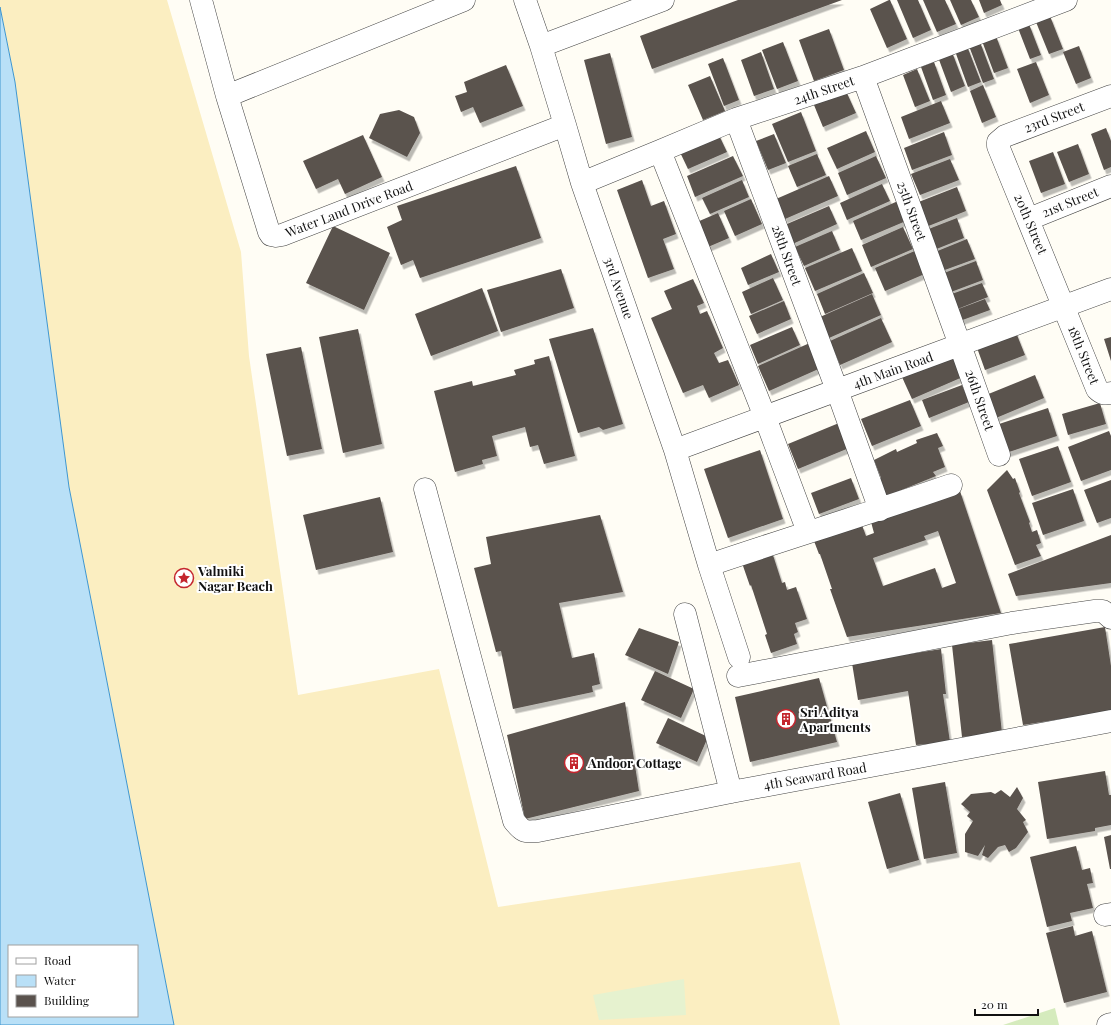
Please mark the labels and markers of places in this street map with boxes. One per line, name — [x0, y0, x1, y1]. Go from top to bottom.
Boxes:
place label: Valmiki Nagar Beach — [197, 562, 273, 594]
place icon: Valmiki Nagar Beach — [173, 567, 195, 589]
place label: Sri Aditya Apartments — [799, 703, 871, 735]
building icon: Sri Aditya Apartments — [775, 708, 797, 730]
building icon: Andoor Cottage — [563, 752, 585, 774]
place label: Andoor Cottage — [587, 754, 682, 771]

